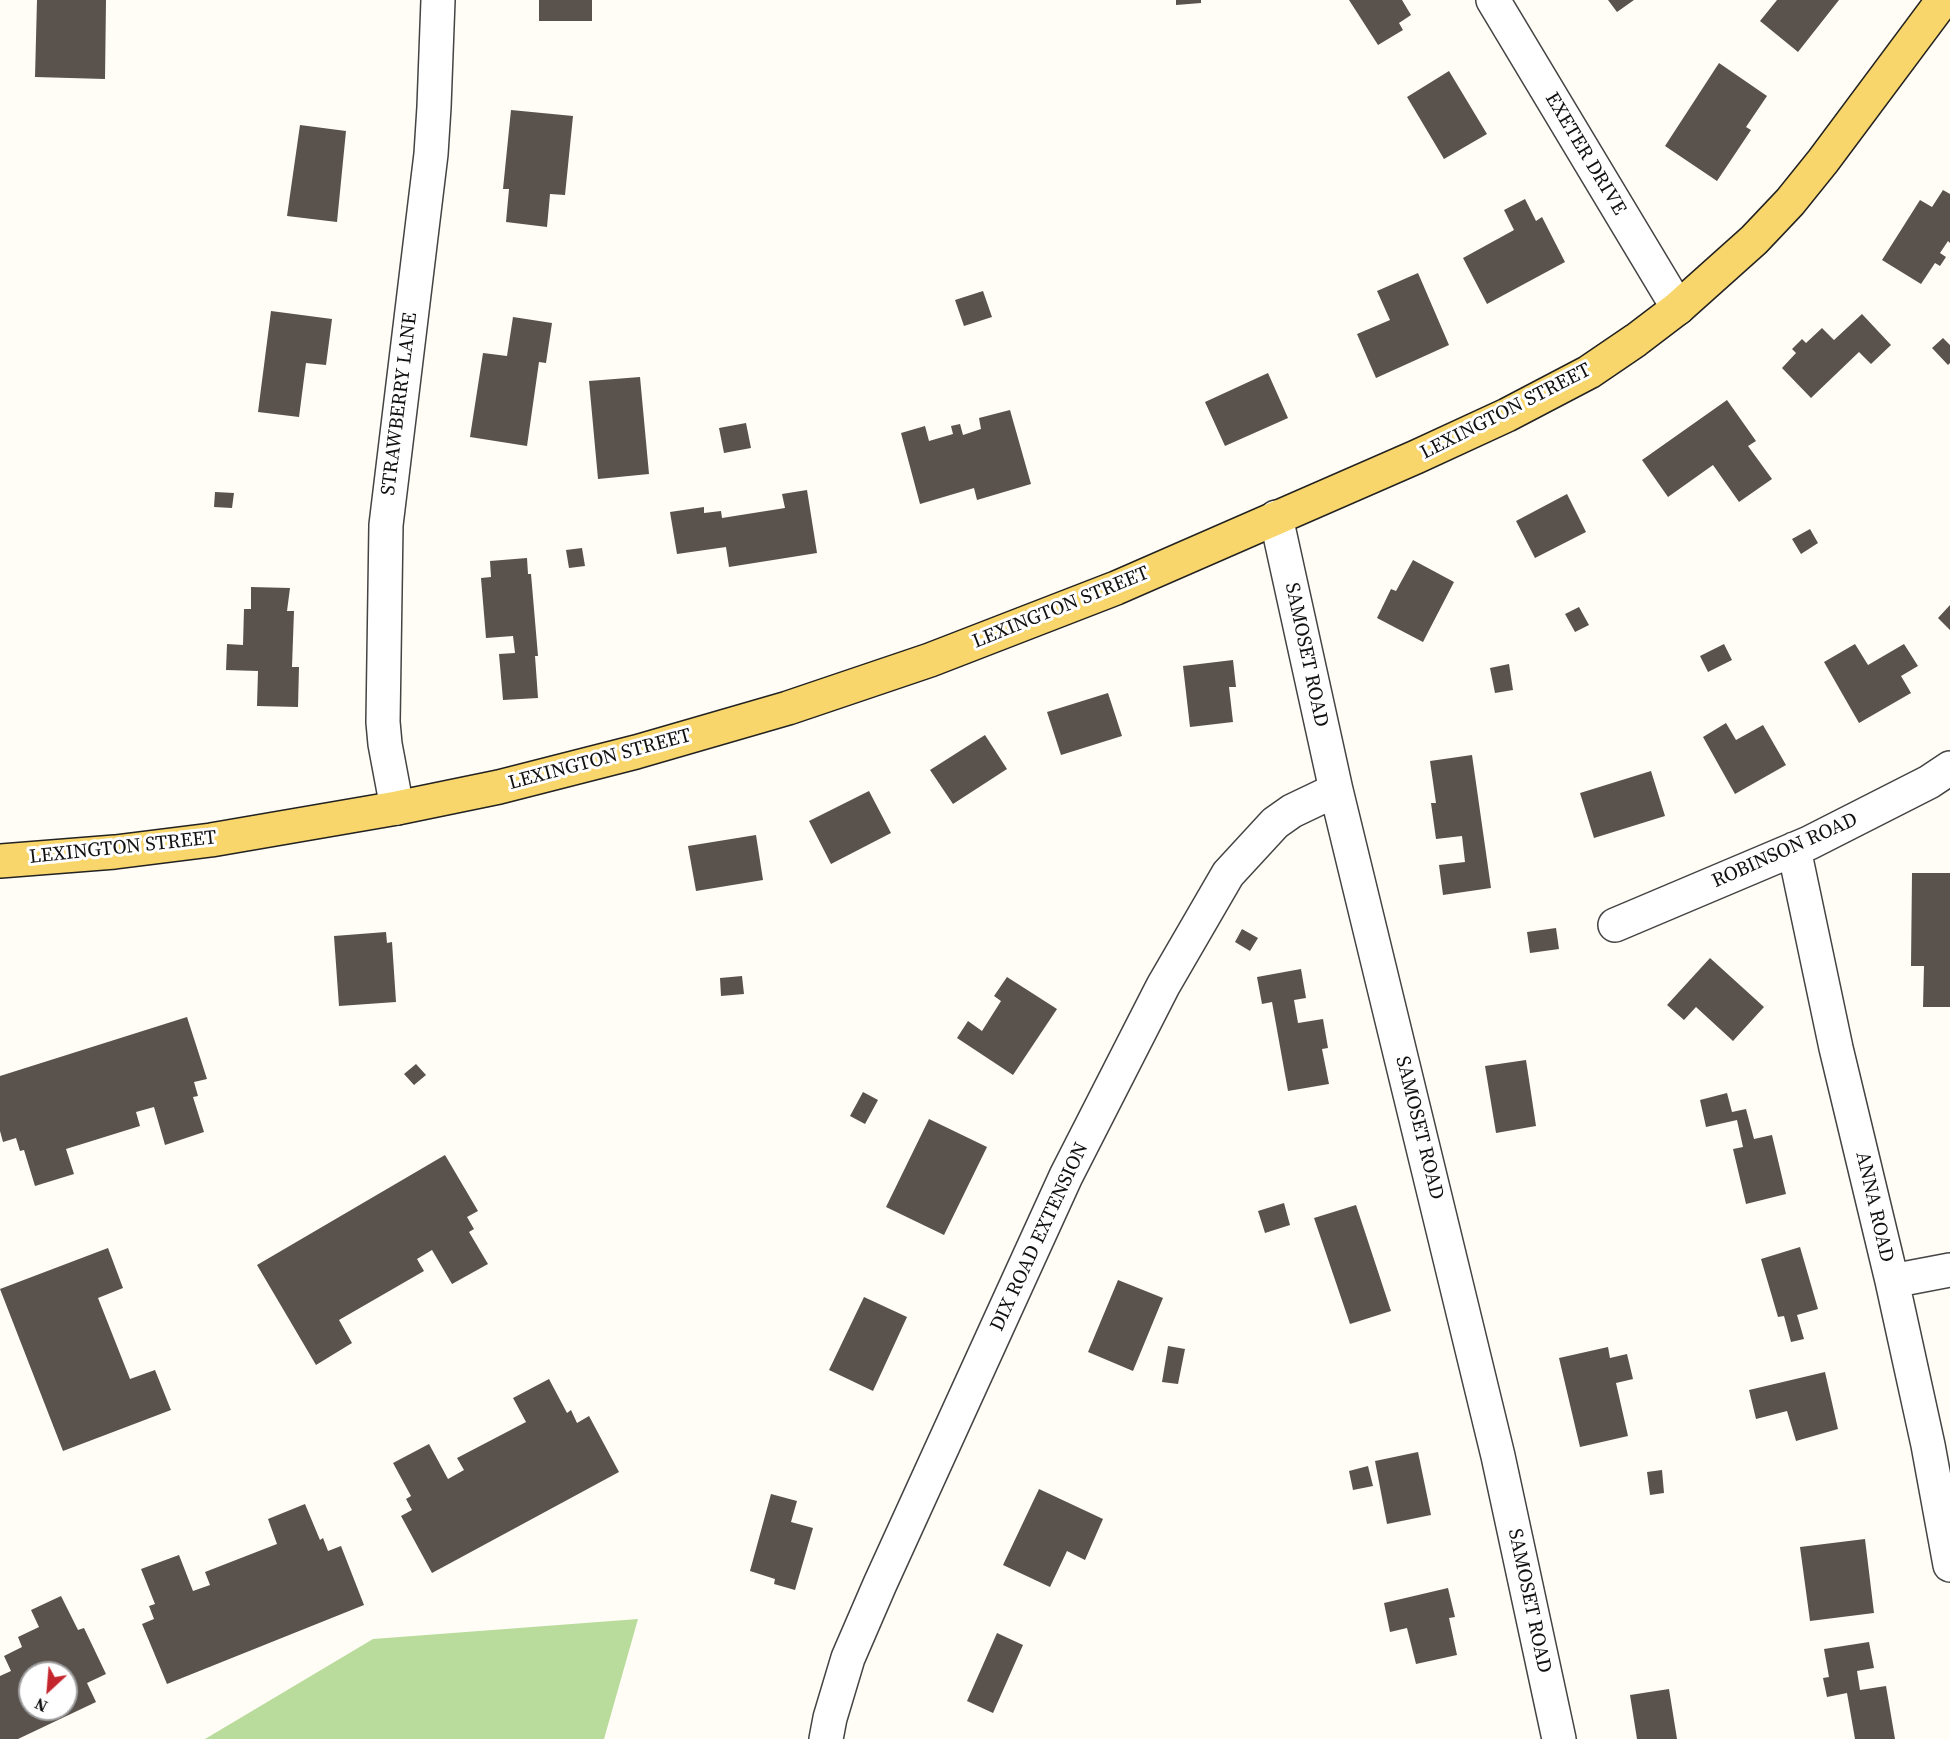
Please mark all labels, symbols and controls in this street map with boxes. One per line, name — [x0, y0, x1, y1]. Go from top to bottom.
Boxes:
street label: EXETER DRIVE — [1539, 88, 1631, 220]
street label: STRAWBERRY LANE — [377, 311, 423, 497]
street label: LEXINGTON STREET — [1417, 359, 1595, 465]
street label: LEXINGTON STREET — [969, 562, 1153, 654]
street label: SAMOSET ROAD — [1279, 581, 1333, 729]
street label: LEXINGTON STREET — [506, 724, 694, 796]
street label: ROBINSON ROAD — [1708, 808, 1862, 894]
street label: LEXINGTON STREET — [28, 826, 218, 870]
street label: SAMOSET ROAD — [1390, 1054, 1448, 1202]
street label: DIX ROAD EXTENSION — [986, 1139, 1094, 1335]
street label: ANNA ROAD — [1850, 1149, 1898, 1265]
street label: SAMOSET ROAD — [1502, 1527, 1556, 1675]
north arrow — [18, 1661, 78, 1721]
text: N — [31, 1693, 51, 1718]

